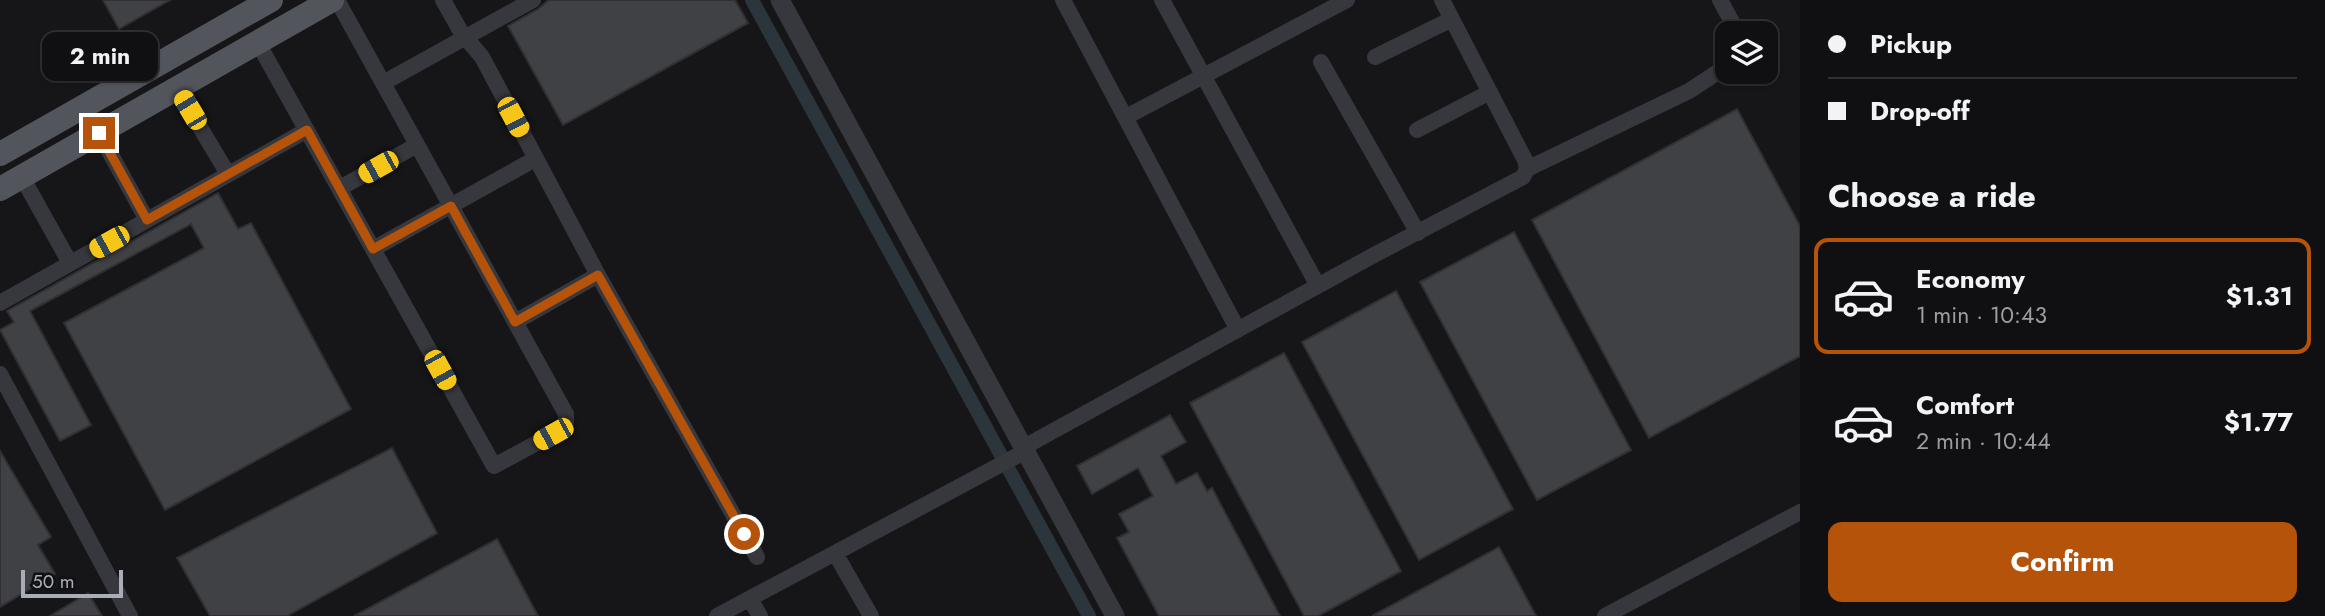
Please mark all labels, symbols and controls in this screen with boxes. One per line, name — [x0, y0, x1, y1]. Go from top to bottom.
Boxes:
map controls — [1715, 21, 1778, 84]
button: layers — [1715, 21, 1778, 84]
text: Pickup — [1870, 25, 1952, 63]
callout: 2 min — [41, 32, 157, 80]
text: 2 min — [70, 39, 130, 73]
car — [171, 87, 210, 133]
text: Drop-off — [1870, 92, 1970, 130]
car — [494, 94, 533, 140]
route end — [83, 117, 115, 149]
car — [355, 148, 402, 186]
text: Choose a ride — [1828, 173, 2036, 219]
car — [86, 223, 133, 261]
text: Economy — [1916, 260, 2025, 298]
icon: car — [1832, 265, 1895, 328]
text: $1.31 — [2226, 277, 2293, 315]
text: 1 min · 10:43 — [1916, 298, 2047, 332]
car — [421, 347, 460, 393]
text: Comfort — [1916, 386, 2014, 424]
icon: car — [1832, 391, 1895, 454]
text: $1.77 — [2224, 403, 2293, 441]
car — [530, 415, 577, 453]
text: 2 min · 10:44 — [1916, 424, 2051, 458]
route start — [728, 518, 760, 550]
button: Confirm — [1828, 522, 2297, 602]
scale bar — [21, 567, 122, 599]
text: 50 m — [32, 568, 75, 595]

